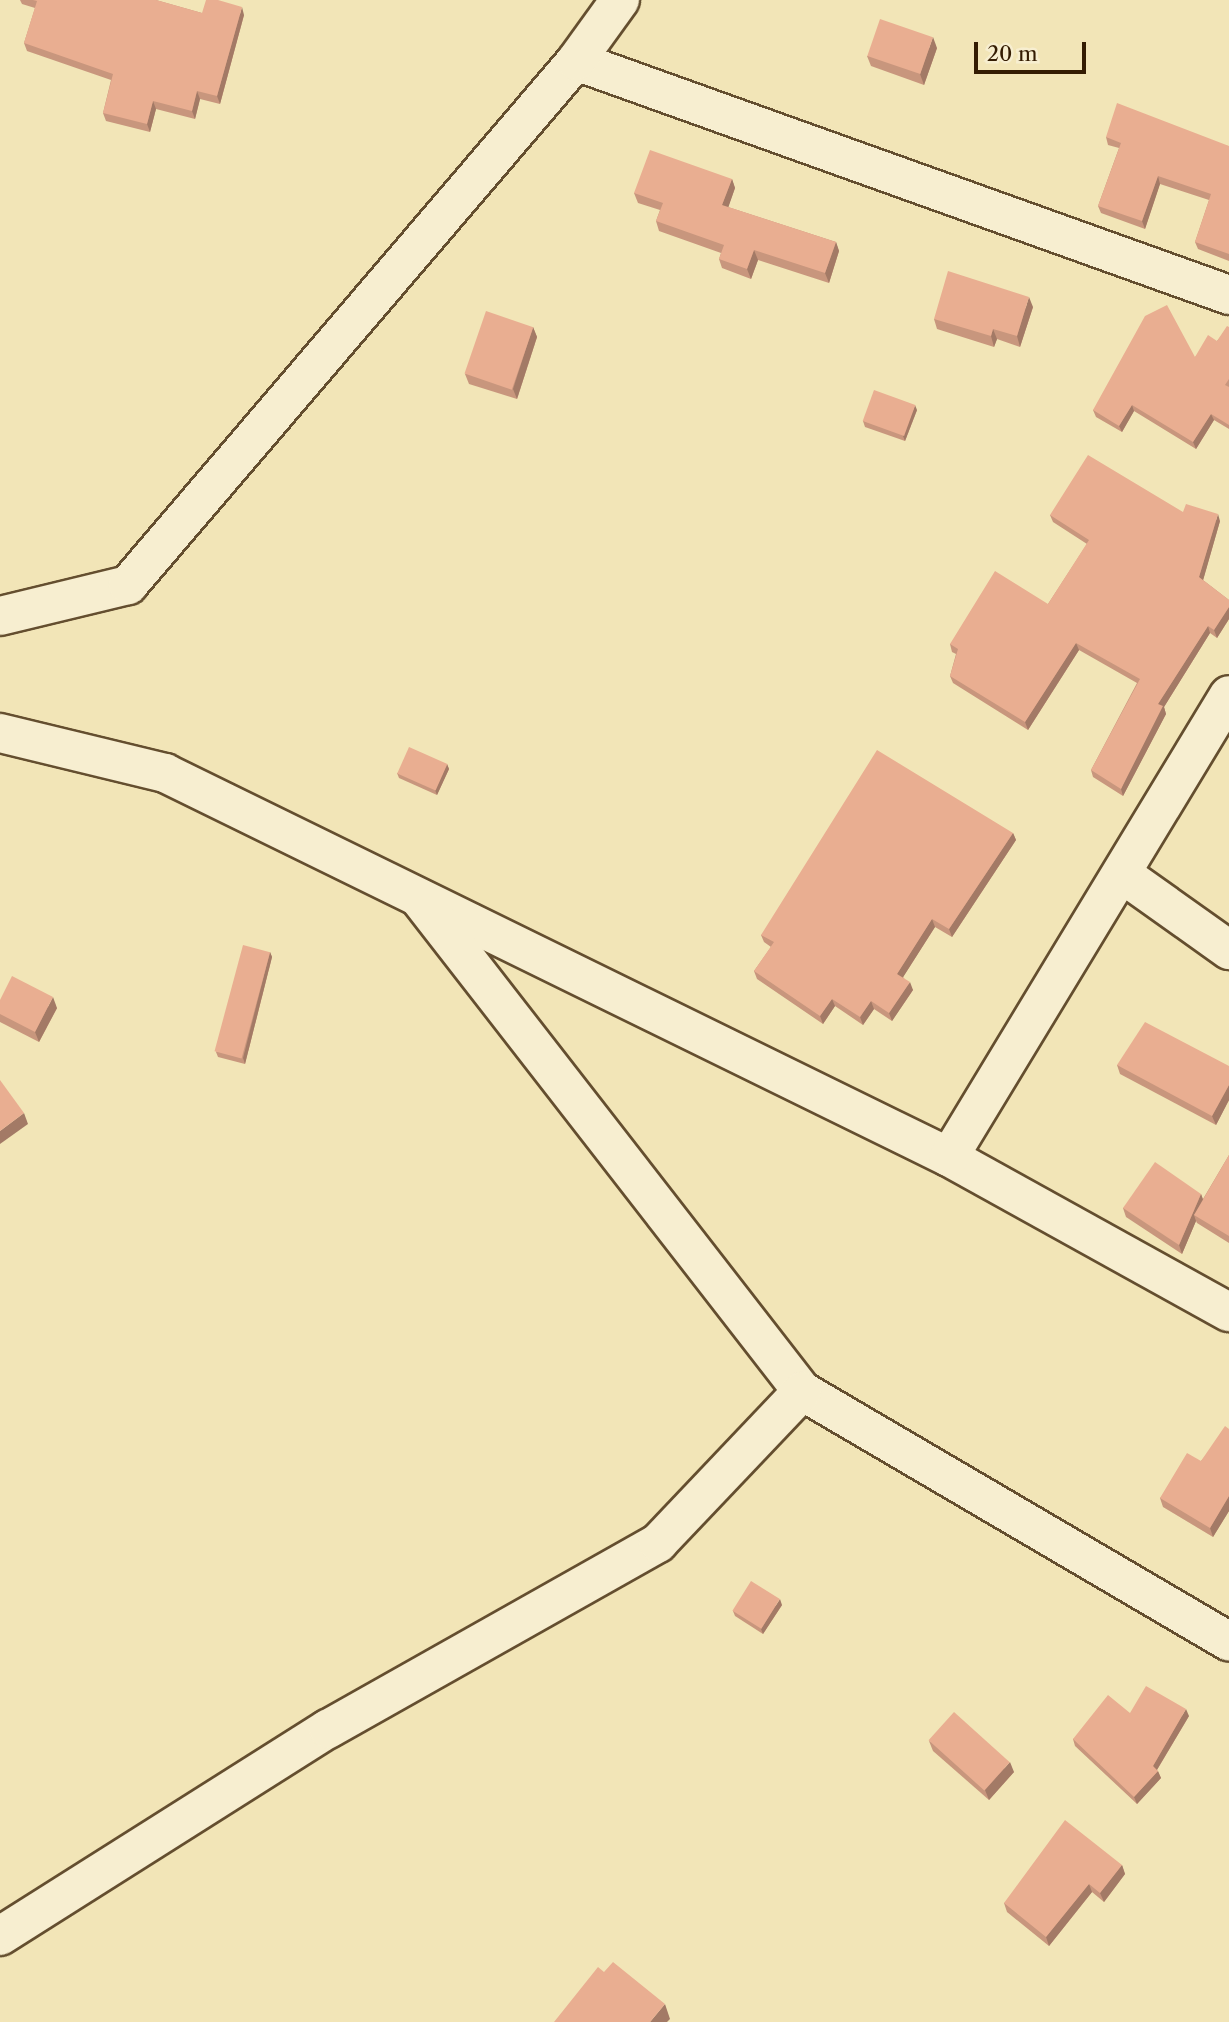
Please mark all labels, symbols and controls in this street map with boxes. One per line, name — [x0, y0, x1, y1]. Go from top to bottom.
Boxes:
scale bar — [977, 28, 1089, 72]
text: 20 m — [987, 41, 1038, 66]

